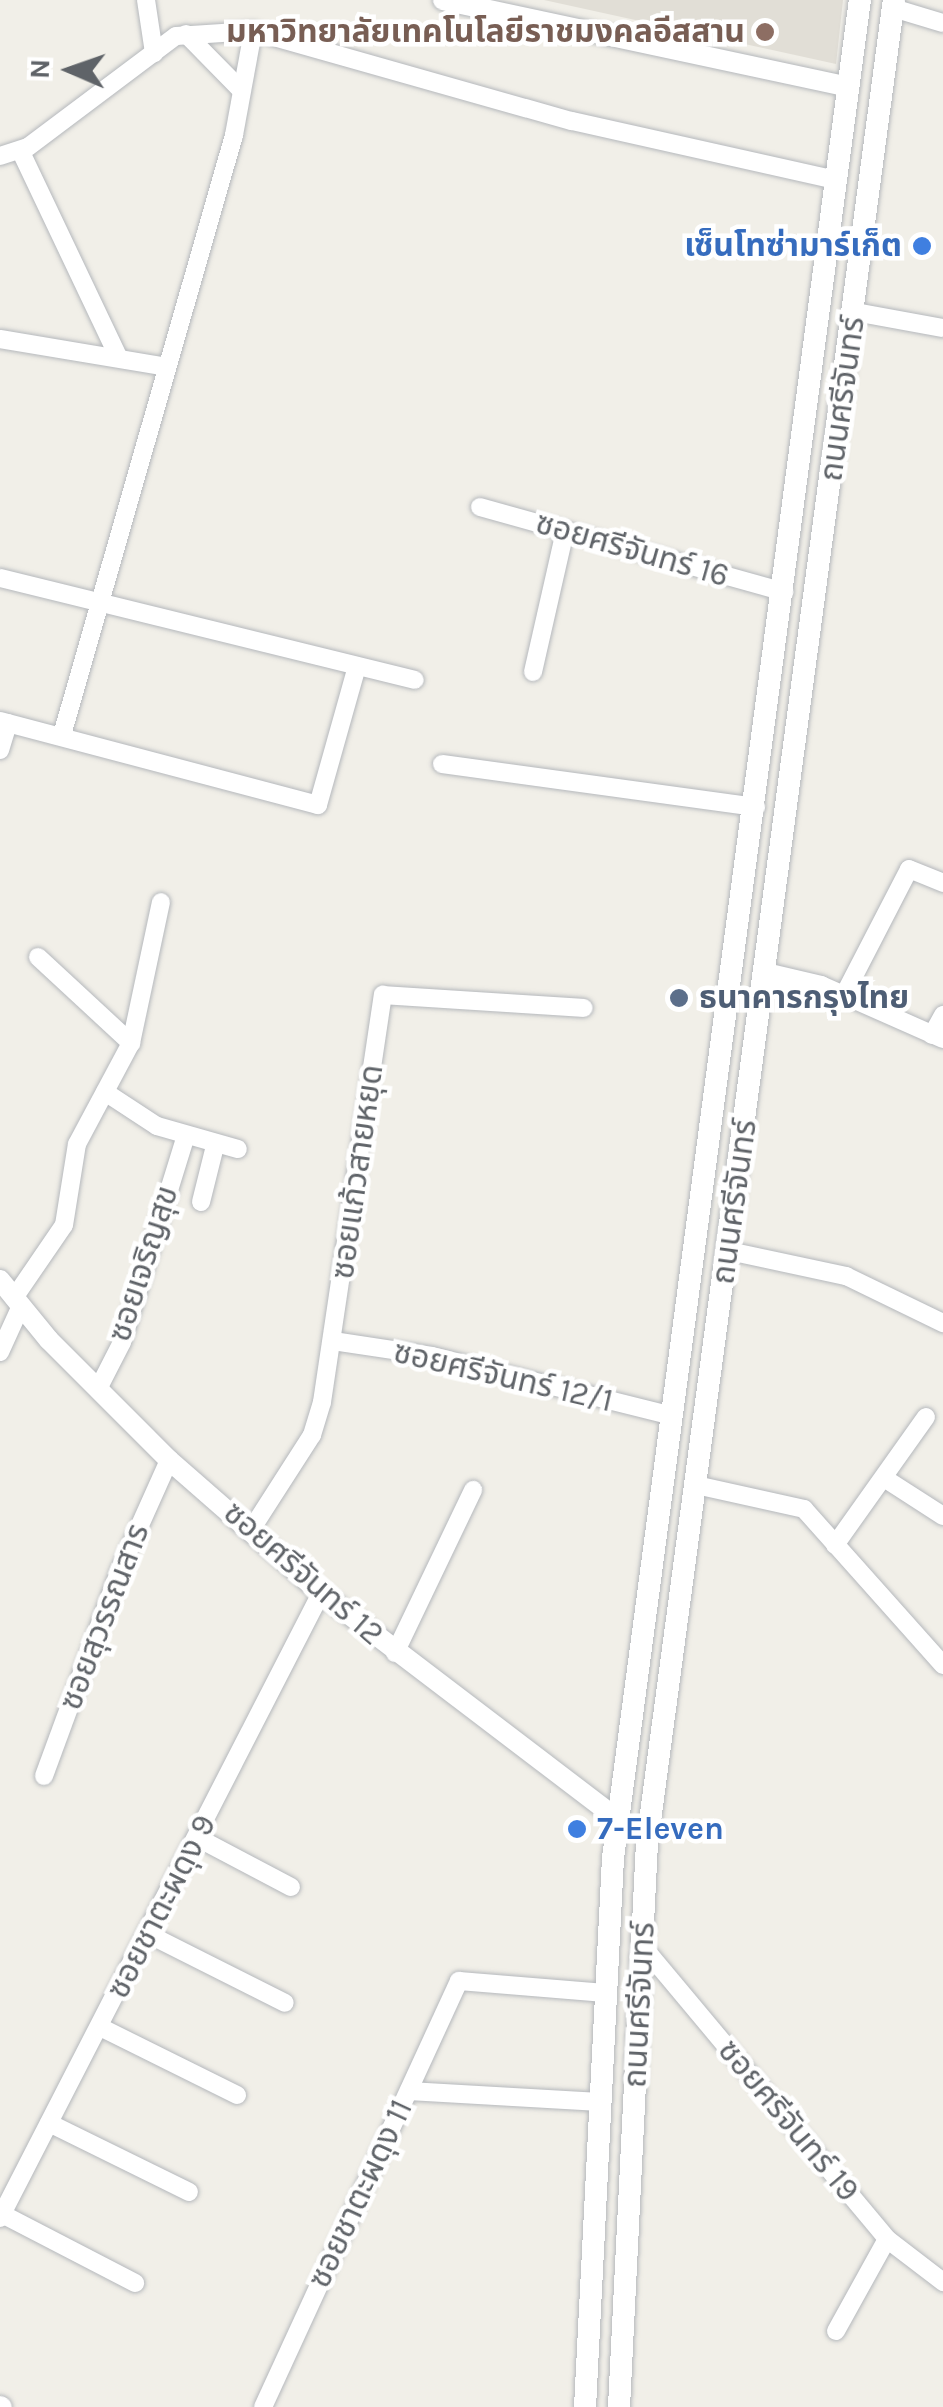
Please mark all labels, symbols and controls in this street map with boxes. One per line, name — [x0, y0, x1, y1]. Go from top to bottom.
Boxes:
place label: มหาวิทยาลัยเทคโนโลยีราชมงคลอีสสาน — [226, 13, 745, 51]
north arrow — [20, 20, 120, 120]
marker: มหาวิทยาลัยเทคโนโลยีราชมงคลอีสสาน — [754, 21, 776, 43]
text: N — [23, 58, 56, 80]
place label: เซ็นโทซ่ามาร์เก็ต — [684, 227, 902, 265]
marker: เซ็นโทซ่ามาร์เก็ต — [911, 235, 933, 257]
street label: ถนนศรีจันทร์ — [812, 314, 874, 484]
street label: ซอยศรีจันทร์ 16 — [531, 504, 733, 596]
place label: ธนาคารกรุงไทย — [699, 979, 909, 1017]
marker: ธนาคารกรุงไทย — [668, 987, 690, 1009]
street label: ซอยแก้วสายหยุด — [324, 1062, 392, 1282]
street label: ถนนศรีจันทร์ — [704, 1117, 766, 1287]
street label: ซอยเจริญสุข — [101, 1181, 187, 1347]
street label: ซอยศรีจันทร์ 12/1 — [390, 1333, 616, 1421]
street label: ซอยศรีจันทร์ 12 — [215, 1494, 391, 1654]
street label: ซอยสุวรรณสาร — [52, 1518, 158, 1716]
street label: ซอยชาตะผดุง 9 — [99, 1809, 225, 2005]
place label: 7-Eleven — [597, 1810, 724, 1848]
marker: 7-Eleven — [566, 1818, 588, 1840]
street label: ถนนศรีจันทร์ — [616, 1921, 664, 2089]
street label: ซอยศรีจันทร์ 19 — [709, 2032, 867, 2210]
street label: ซอยชาตะผดุง 11 — [301, 2094, 421, 2294]

